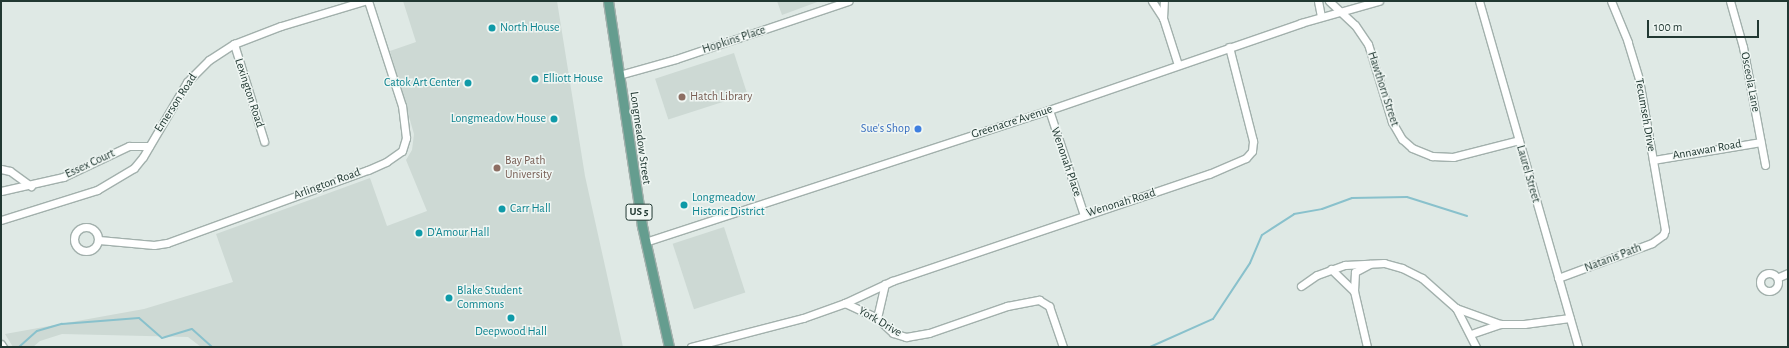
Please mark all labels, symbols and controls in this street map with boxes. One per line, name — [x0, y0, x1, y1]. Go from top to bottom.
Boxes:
scale bar — [1649, 12, 1761, 38]
place label: North House — [500, 21, 560, 35]
text: 100 m — [1654, 21, 1682, 33]
marker: North House — [487, 23, 497, 33]
street label: Hopkins Place — [700, 23, 768, 57]
street label: Hawthorn Street — [1364, 50, 1402, 128]
street label: Osceola Lane — [1737, 51, 1763, 113]
street label: Lexington Road — [231, 57, 267, 129]
street label: Emerson Road — [152, 71, 200, 135]
place label: Elliott House — [543, 72, 603, 86]
marker: Elliott House — [530, 74, 540, 84]
place label: Catok Art Center — [384, 76, 460, 90]
street label: Tecumseh Drive — [1631, 77, 1659, 153]
marker: Catok Art Center — [463, 78, 473, 88]
place label: Hatch Library — [690, 90, 752, 104]
street label: Longmeadow Street — [626, 91, 654, 185]
marker: Hatch Library — [677, 92, 687, 102]
street label: Greenacre Avenue — [970, 102, 1054, 142]
place label: Longmeadow House — [451, 112, 546, 126]
marker: Longmeadow House — [549, 114, 559, 124]
place label: Sue's Shop — [861, 122, 910, 136]
marker: Sue's Shop — [913, 124, 923, 134]
street label: Wenonah Place — [1047, 125, 1085, 199]
street label: Annawan Road — [1671, 137, 1743, 163]
street label: Laurel Street — [1513, 144, 1543, 204]
street label: Essex Court — [63, 146, 117, 182]
place label: Bay Path University — [505, 154, 552, 182]
marker: Bay Path University — [492, 163, 502, 173]
street label: Arlington Road — [292, 165, 362, 203]
street label: Wenonah Road — [1085, 186, 1157, 220]
place label: Longmeadow Historic District — [692, 191, 765, 219]
marker: Longmeadow Historic District — [679, 200, 689, 210]
place label: Carr Hall — [510, 202, 551, 216]
road number: US 5 — [625, 203, 653, 221]
marker: Carr Hall — [497, 204, 507, 214]
place label: D'Amour Hall — [427, 226, 489, 240]
marker: D'Amour Hall — [414, 228, 424, 238]
street label: Natanis Path — [1583, 241, 1643, 275]
place label: Blake Student Commons — [457, 284, 522, 312]
marker: Blake Student Commons — [444, 293, 454, 303]
street label: York Drive — [856, 304, 904, 340]
marker: Deepwood Hall — [506, 313, 516, 323]
place label: Deepwood Hall — [475, 325, 547, 339]

